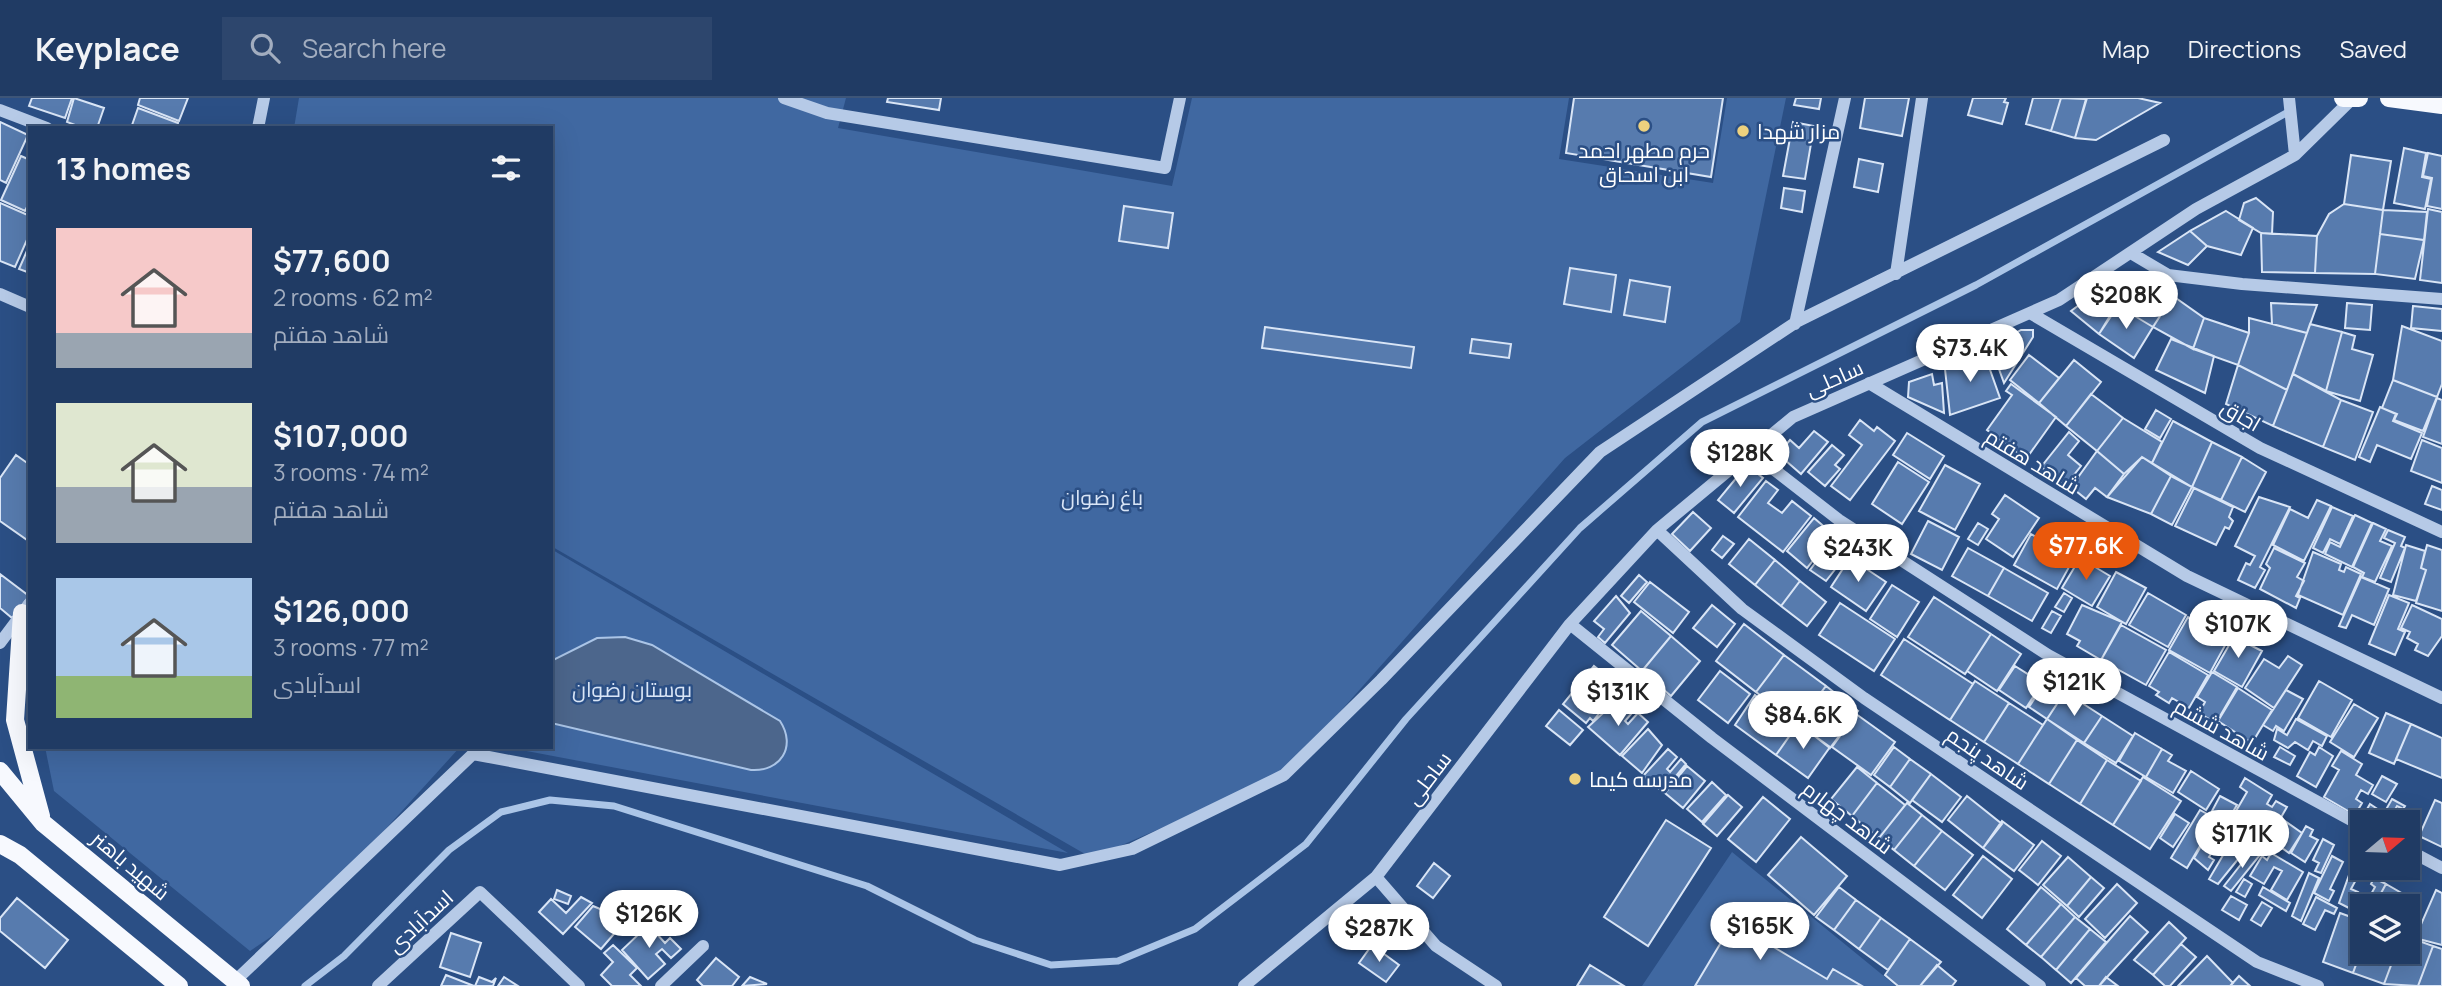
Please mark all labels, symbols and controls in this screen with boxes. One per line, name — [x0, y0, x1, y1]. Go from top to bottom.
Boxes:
search box — [222, 17, 712, 80]
text: Keyplace — [35, 26, 180, 71]
icon: search — [246, 29, 284, 67]
text: Search here — [302, 30, 447, 66]
text: Map — [2102, 32, 2150, 65]
text: Directions — [2188, 32, 2301, 65]
text: Saved — [2339, 32, 2407, 65]
place label: مزار شهدا — [1757, 117, 1840, 145]
marker: حرم مطهر احمد ابن اسحاق — [1636, 118, 1652, 134]
marker: مزار شهدا — [1735, 123, 1751, 139]
place label: حرم مطهر احمد ابن اسحاق — [1578, 136, 1710, 188]
text: 13 homes — [56, 148, 191, 189]
icon: filters — [487, 149, 525, 187]
text: $77,600 — [273, 240, 391, 281]
icon: home — [112, 256, 196, 340]
pin: $208K — [2077, 272, 2175, 331]
text: $208K — [2090, 278, 2162, 310]
text: 2 rooms · 62 m² — [273, 281, 433, 313]
text: شاهد هفتم — [273, 318, 389, 350]
pin: $73.4K — [1913, 324, 2027, 384]
text: $73.4K — [1932, 331, 2008, 363]
street label: ساحلی — [1801, 353, 1867, 403]
street label: اجاق — [2216, 392, 2266, 438]
text: $107,000 — [273, 415, 409, 456]
street label: شاهد هفتم — [1980, 422, 2086, 501]
pin: $128K — [1691, 430, 1789, 489]
icon: home — [112, 431, 196, 515]
text: $128K — [1706, 436, 1774, 468]
text: 3 rooms · 74 m² — [273, 456, 429, 488]
park label: باغ رضوان — [1061, 483, 1143, 512]
text: شاهد هفتم — [273, 493, 389, 525]
pin: $77.6K — [2029, 522, 2143, 582]
pin: $243K — [1809, 524, 1907, 584]
text: $77.6K — [2049, 529, 2123, 561]
text: $243K — [1823, 531, 1893, 563]
text: $126,000 — [273, 590, 410, 631]
pin: $107K — [2189, 601, 2287, 660]
icon: home — [112, 606, 196, 690]
text: $107K — [2205, 607, 2271, 639]
text: 3 rooms · 77 m² — [273, 631, 429, 663]
pin: $121K — [2025, 658, 2123, 718]
text: $121K — [2042, 665, 2106, 697]
text: اسدآبادی — [273, 668, 361, 700]
pin: $131K — [1569, 668, 1667, 728]
park label: بوستان رضوان — [572, 675, 692, 703]
text: $131K — [1587, 675, 1649, 707]
street label: شاهد ششم — [2169, 691, 2275, 768]
pin: $84.6K — [1746, 692, 1860, 751]
text: $84.6K — [1764, 698, 1842, 730]
street label: شاهد پنجم — [1941, 720, 2035, 797]
street label: ساحلی — [1399, 746, 1457, 810]
place label: مدرسه کیما — [1589, 765, 1693, 793]
marker: مدرسه کیما — [1567, 771, 1583, 787]
street label: شاهد چهارم — [1797, 774, 1899, 861]
pin: $171K — [2193, 810, 2291, 870]
north arrow — [2350, 810, 2420, 880]
map controls — [2350, 810, 2420, 964]
text: $171K — [2211, 817, 2273, 849]
street label: شهید باهنر — [85, 823, 176, 906]
street label: اسدآبادی — [381, 883, 459, 959]
pin: $126K — [600, 890, 698, 950]
button: layers — [2350, 894, 2420, 964]
text: $126K — [615, 897, 683, 929]
pin: $165K — [1711, 902, 1809, 962]
pin: $287K — [1330, 904, 1428, 964]
text: $165K — [1726, 909, 1794, 941]
text: $287K — [1344, 911, 1414, 943]

